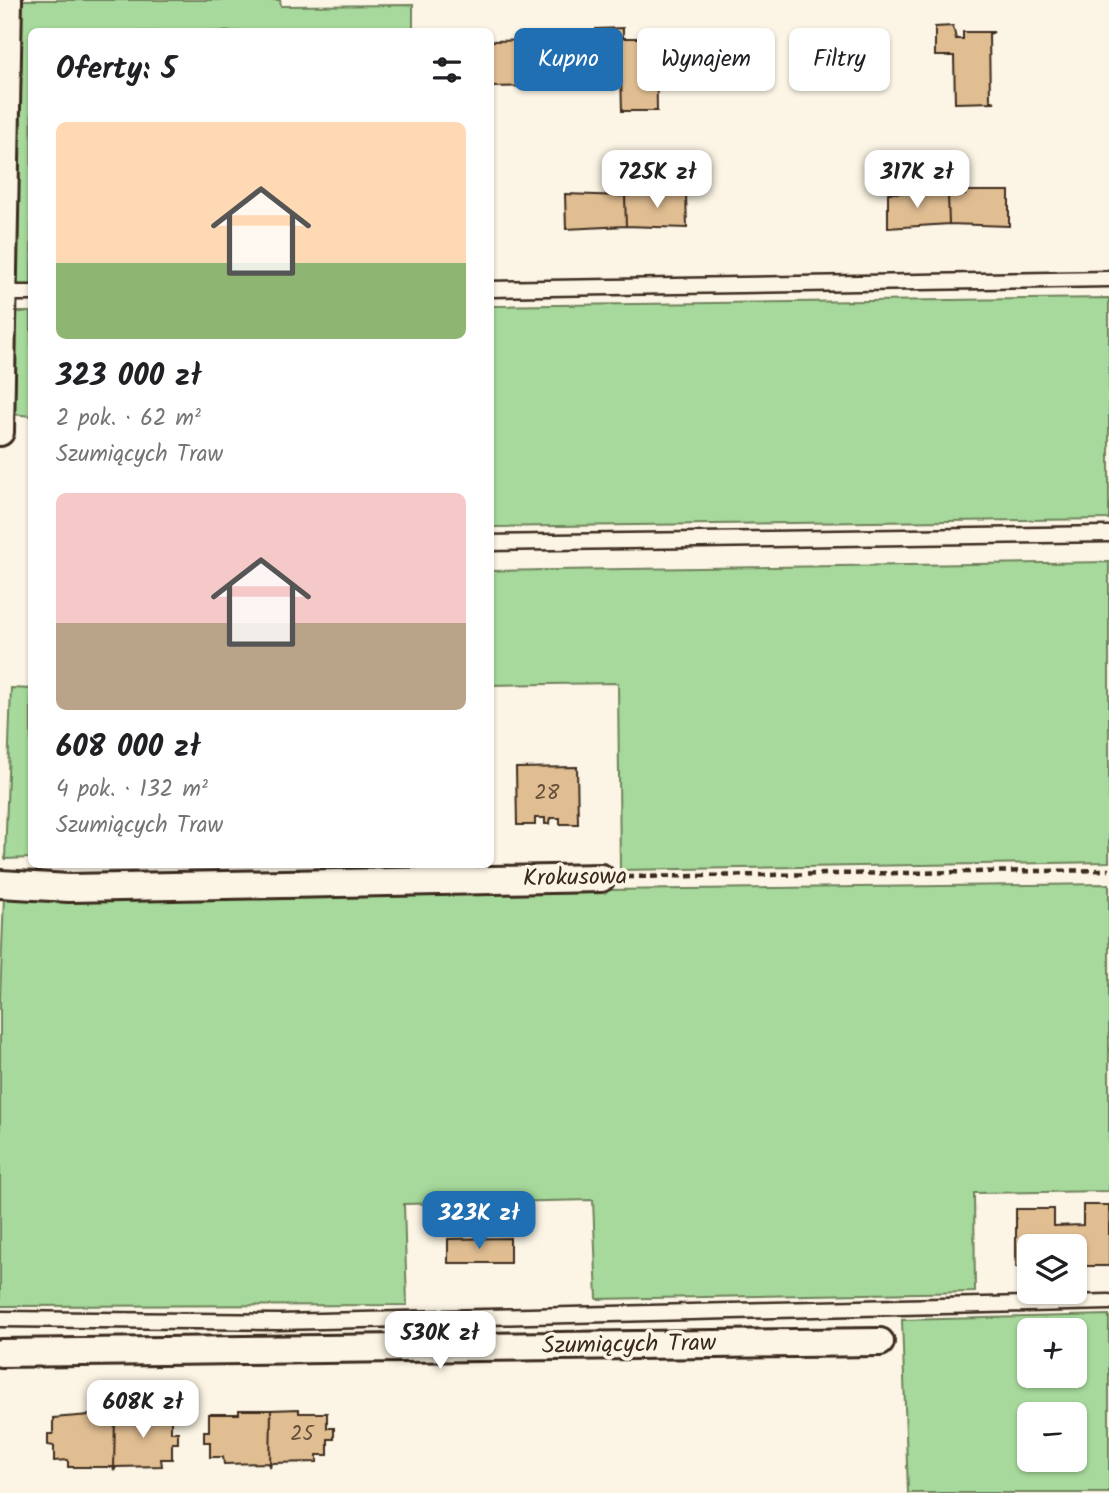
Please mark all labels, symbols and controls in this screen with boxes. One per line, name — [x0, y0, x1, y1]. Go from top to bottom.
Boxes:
chip: Kupno — [514, 28, 623, 91]
chip: Wynajem — [637, 28, 775, 91]
chip: Filtry — [789, 28, 890, 91]
text: Oferty: 5 — [56, 46, 176, 94]
icon: filters — [428, 51, 466, 89]
pin: 725K zł — [592, 150, 722, 210]
pin: 317K zł — [852, 150, 982, 210]
text: 725K zł — [618, 155, 696, 191]
text: 317K zł — [881, 155, 953, 191]
icon: home — [198, 168, 324, 294]
text: 323 000 zł — [56, 353, 201, 401]
text: 2 pok. · 62 m² — [56, 401, 201, 437]
text: Szumiących Traw — [56, 437, 223, 473]
icon: home — [198, 539, 324, 665]
text: 608 000 zł — [56, 724, 201, 772]
text: 4 pok. · 132 m² — [56, 772, 208, 808]
house number: 28 — [535, 777, 560, 810]
text: Szumiących Traw — [56, 808, 223, 844]
street label: Krokusowa — [523, 858, 627, 898]
pin: 323K zł — [414, 1192, 544, 1251]
text: 323K zł — [438, 1196, 520, 1232]
map controls — [1017, 1234, 1087, 1472]
button: layers — [1017, 1234, 1087, 1304]
pin: 530K zł — [375, 1312, 505, 1371]
text: 530K zł — [401, 1316, 479, 1352]
button: + — [1017, 1318, 1087, 1388]
street label: Szumiących Traw — [542, 1324, 717, 1366]
pin: 608K zł — [78, 1380, 208, 1440]
text: 608K zł — [103, 1385, 183, 1421]
button: − — [1017, 1402, 1087, 1472]
house number: 25 — [290, 1418, 315, 1451]

